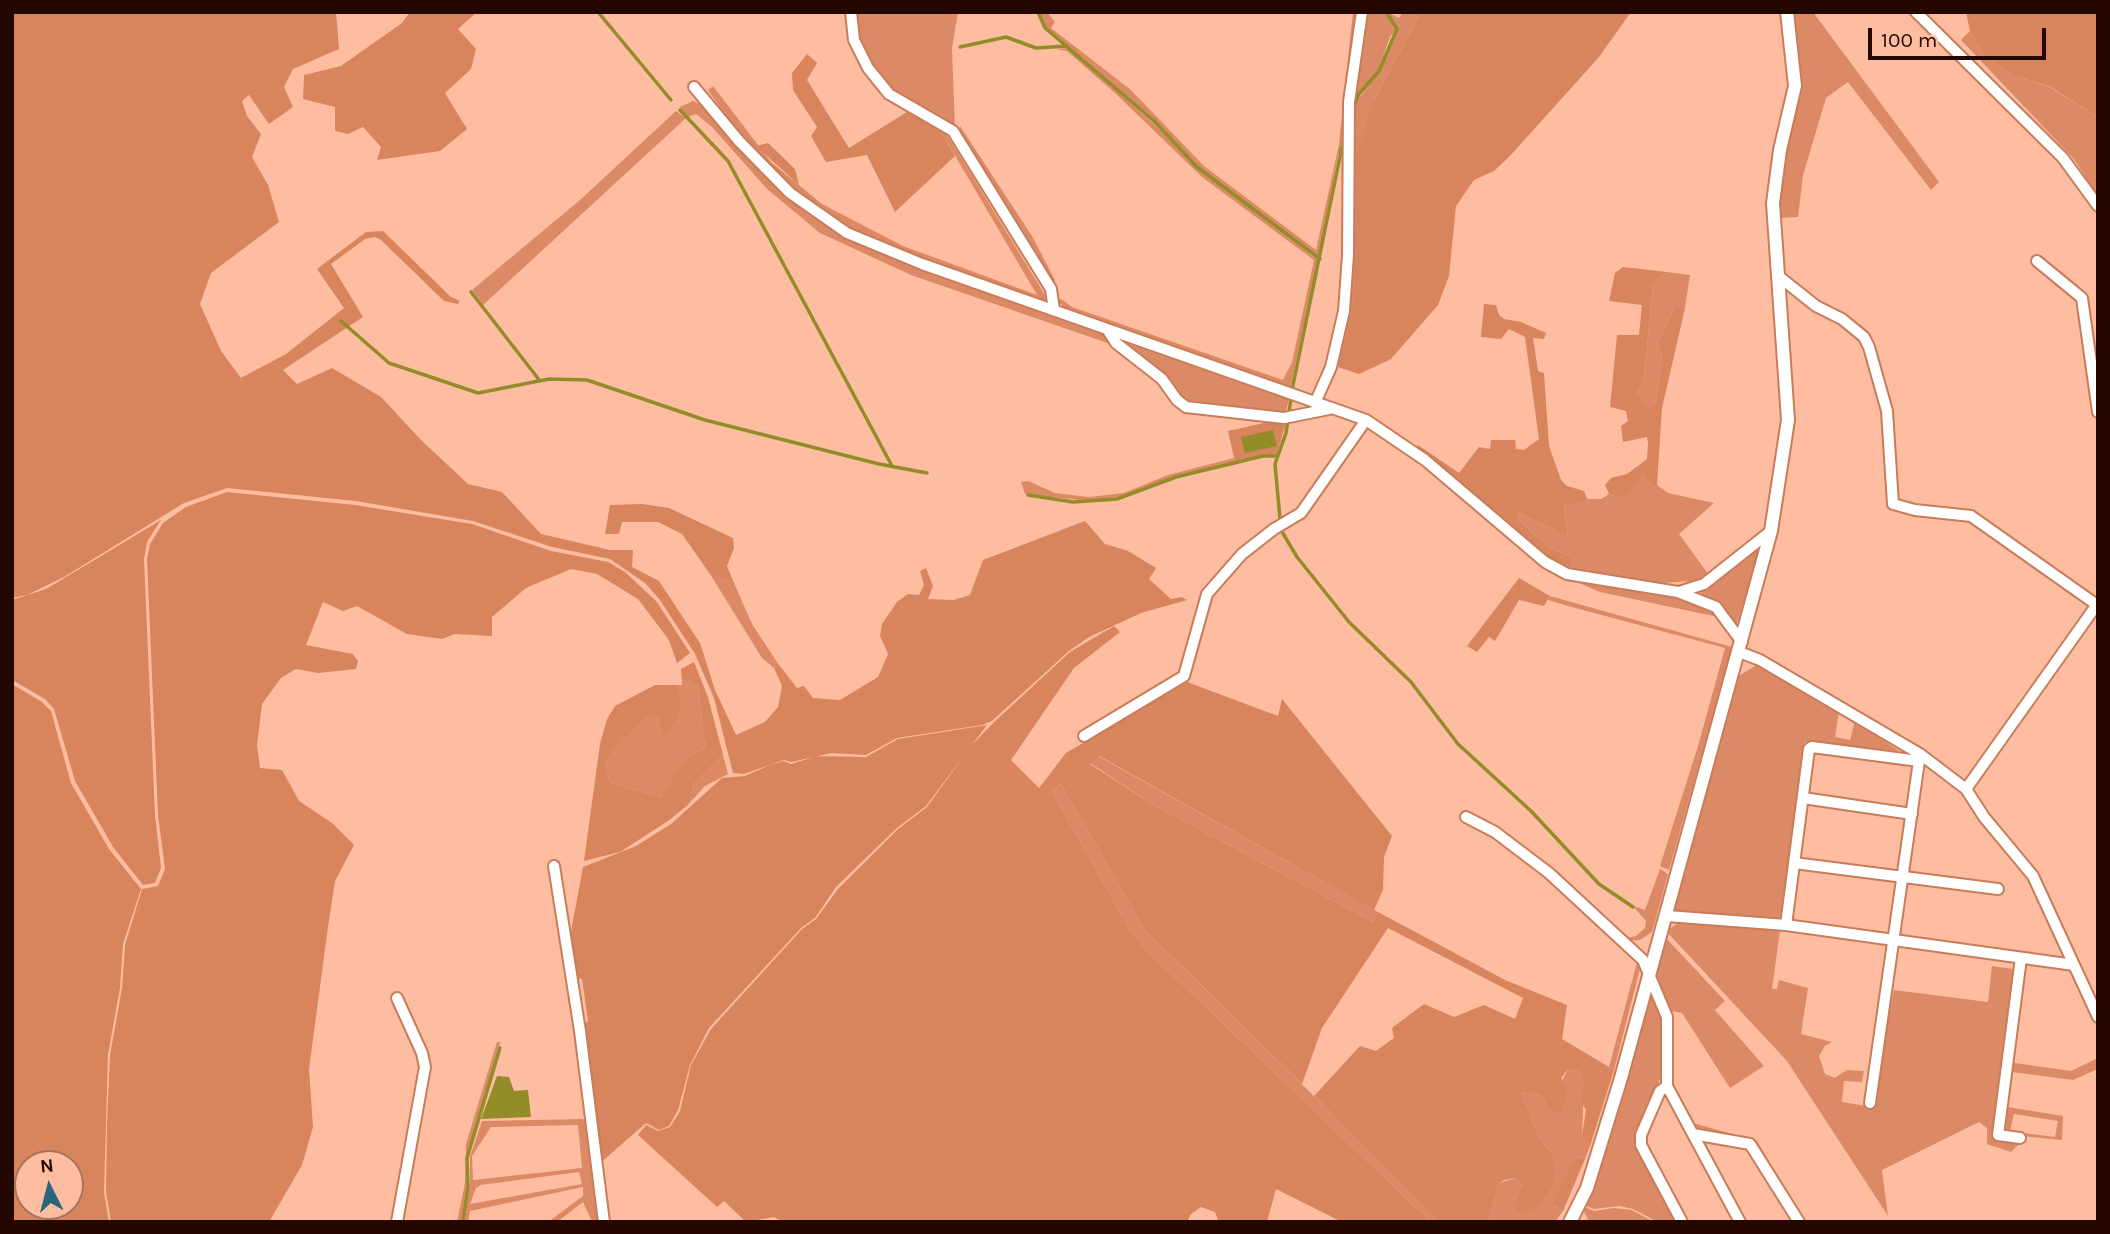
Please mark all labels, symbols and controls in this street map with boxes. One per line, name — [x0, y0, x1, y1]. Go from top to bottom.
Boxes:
scale bar — [1872, 14, 2050, 58]
text: 100 m — [1881, 28, 1938, 52]
north arrow — [14, 1150, 84, 1220]
text: N — [39, 1154, 55, 1178]

